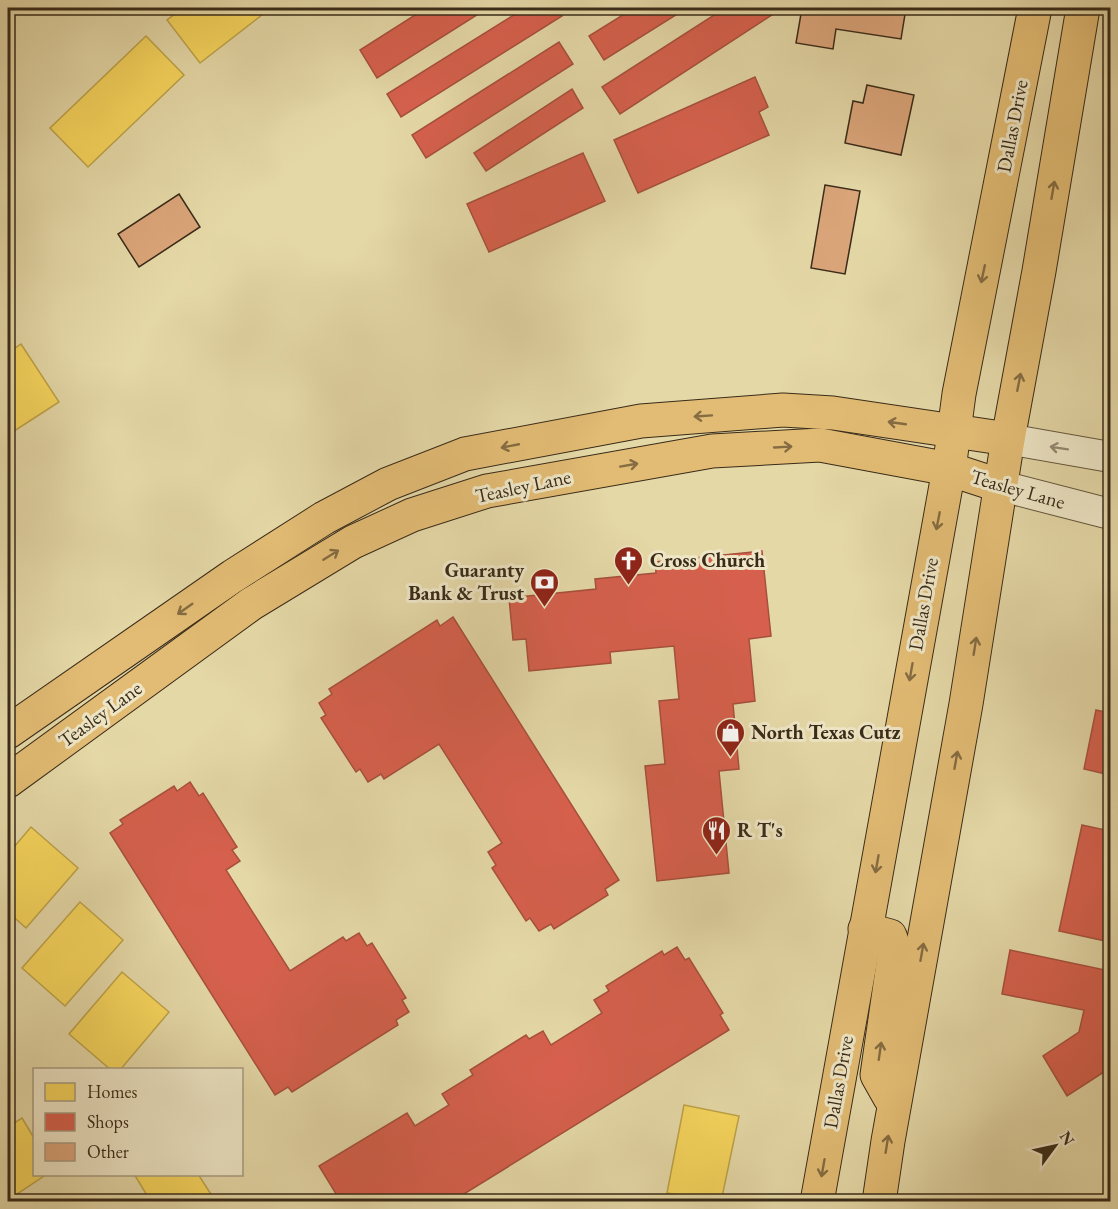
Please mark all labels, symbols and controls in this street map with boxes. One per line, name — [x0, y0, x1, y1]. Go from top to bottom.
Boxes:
street label: Dallas Drive — [990, 77, 1034, 175]
one-way arrow — [1048, 180, 1059, 200]
one-way arrow — [977, 264, 988, 283]
one-way arrow — [1014, 372, 1025, 392]
one-way arrow — [693, 411, 713, 422]
one-way arrow — [887, 417, 907, 428]
one-way arrow — [501, 440, 521, 451]
one-way arrow — [772, 442, 792, 453]
one-way arrow — [1050, 442, 1070, 453]
one-way arrow — [618, 459, 638, 470]
street label: Teasley Lane — [473, 463, 573, 509]
street label: Teasley Lane — [968, 463, 1068, 515]
one-way arrow — [932, 511, 943, 530]
church icon: Cross Church — [613, 544, 645, 586]
place label: Cross Church — [650, 547, 765, 573]
one-way arrow — [323, 549, 340, 562]
street label: Dallas Drive — [902, 555, 944, 652]
place label: Guaranty Bank & Trust — [408, 557, 524, 606]
bank icon: Guaranty Bank & Trust — [529, 566, 561, 608]
one-way arrow — [177, 603, 193, 615]
one-way arrow — [970, 637, 981, 657]
one-way arrow — [905, 661, 916, 681]
street label: Teasley Lane — [53, 675, 147, 753]
shop icon: North Texas Cutz — [714, 716, 746, 758]
place label: North Texas Cutz — [751, 719, 901, 745]
one-way arrow — [951, 750, 962, 770]
restaurant icon: R T's — [700, 814, 732, 856]
place label: R T's — [737, 817, 783, 843]
one-way arrow — [871, 853, 882, 873]
one-way arrow — [917, 942, 928, 962]
street label: Dallas Drive — [817, 1033, 859, 1130]
one-way arrow — [875, 1042, 886, 1062]
legend — [33, 1068, 243, 1176]
text: Homes — [87, 1080, 138, 1103]
text: Shops — [87, 1110, 129, 1133]
north arrow — [1025, 1116, 1085, 1176]
text: N — [1055, 1127, 1080, 1149]
one-way arrow — [882, 1134, 893, 1154]
text: Other — [87, 1140, 129, 1163]
one-way arrow — [817, 1158, 828, 1178]

